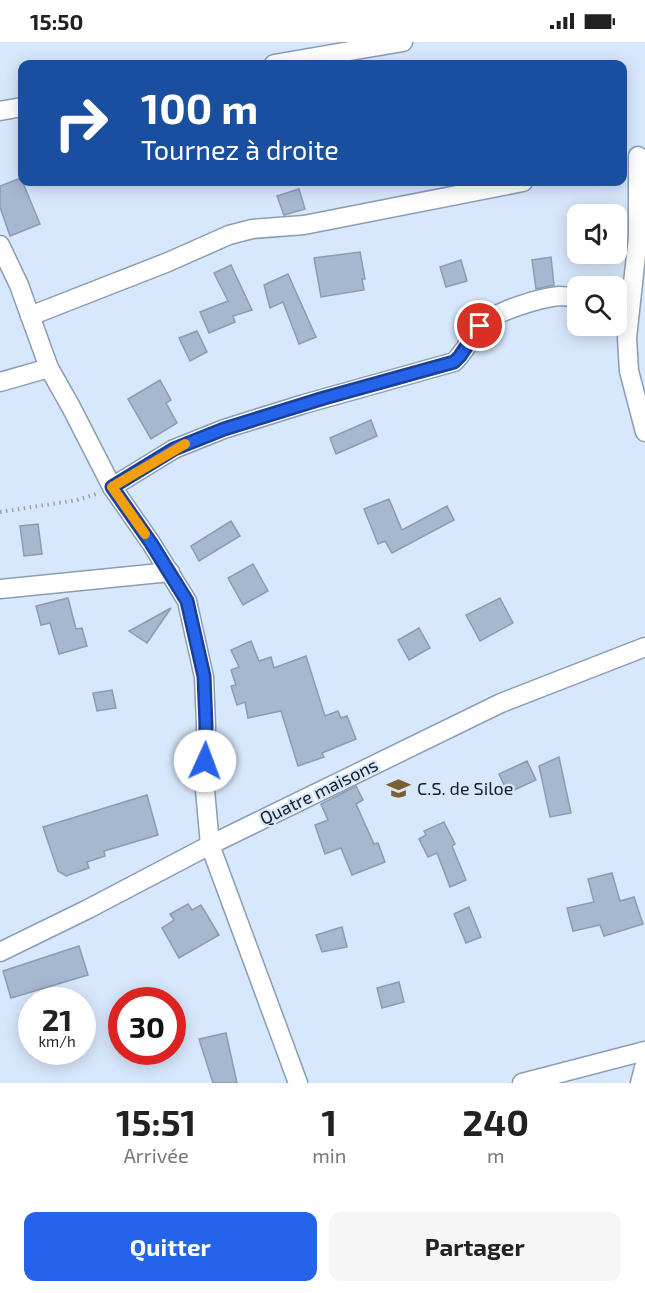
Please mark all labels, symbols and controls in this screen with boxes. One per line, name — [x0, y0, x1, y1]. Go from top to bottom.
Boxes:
text: 15:50 — [30, 8, 83, 34]
text: 100 m — [141, 82, 258, 132]
icon: right — [42, 84, 120, 162]
text: Tournez à droite — [141, 133, 339, 165]
map controls — [567, 204, 627, 336]
button: sound — [567, 204, 627, 264]
button: search — [567, 276, 627, 336]
pin — [454, 300, 505, 351]
icon: arrive — [463, 309, 496, 342]
position arrow — [173, 729, 237, 793]
street label: Quatre maisons — [256, 753, 381, 829]
school or university icon: C.S. de Siloe — [386, 776, 412, 802]
place label: C.S. de Siloe — [417, 777, 513, 799]
speed limit sign: 30 — [108, 987, 186, 1065]
text: 21 — [42, 1001, 72, 1037]
text: km/h — [38, 1032, 76, 1050]
text: 15:51 — [116, 1100, 196, 1143]
text: 1 — [321, 1100, 337, 1143]
text: 240 — [462, 1100, 529, 1143]
text: Arrivée — [123, 1143, 189, 1167]
text: min — [312, 1143, 346, 1167]
text: m — [487, 1143, 504, 1167]
button: Quitter — [24, 1212, 317, 1281]
button: Partager — [329, 1212, 621, 1281]

